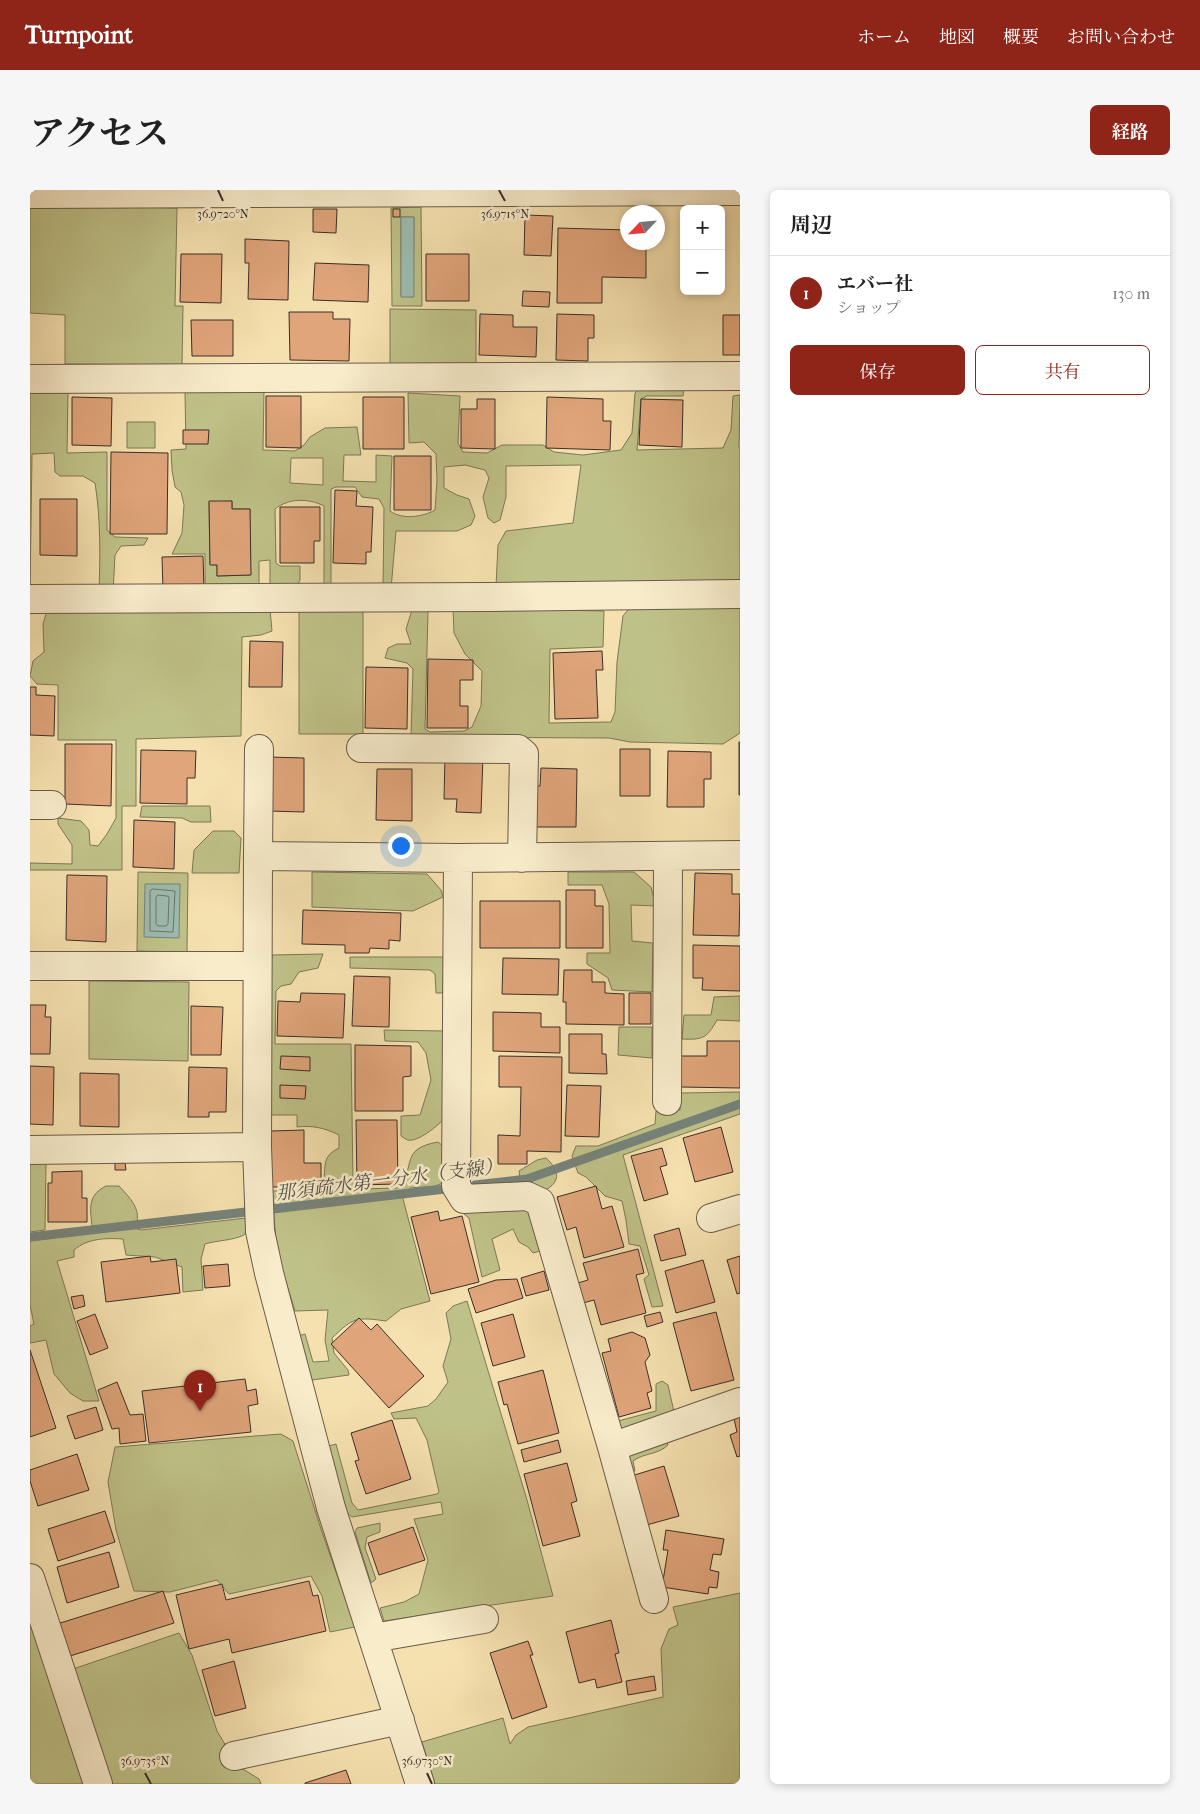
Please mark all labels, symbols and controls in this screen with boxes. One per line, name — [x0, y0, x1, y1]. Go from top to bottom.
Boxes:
text: Turnpoint — [25, 21, 133, 49]
text: ホーム — [857, 27, 911, 48]
text: 地図 — [939, 27, 975, 48]
text: 概要 — [1003, 27, 1039, 48]
text: お問い合わせ — [1067, 27, 1175, 48]
button: 経路 — [1090, 105, 1170, 155]
text: アクセス — [30, 113, 169, 154]
north arrow — [620, 205, 665, 250]
map controls — [680, 205, 725, 295]
button: + — [680, 205, 725, 250]
text: 36.9720°N — [197, 207, 249, 221]
text: 36.9715°N — [481, 207, 529, 221]
text: 周辺 — [790, 213, 832, 237]
button: − — [680, 250, 725, 295]
text: エバー社 — [837, 273, 913, 295]
text: 1 — [803, 284, 809, 303]
text: 130 m — [1112, 284, 1150, 303]
text: ショップ — [837, 298, 901, 317]
button: 保存 — [790, 345, 965, 395]
button: 共有 — [975, 345, 1150, 395]
your location — [388, 833, 414, 859]
water label: 那須疏水第一分水（支線） — [275, 1155, 504, 1205]
pin: 1 — [184, 1370, 216, 1411]
text: 36.9735°N — [120, 1754, 170, 1768]
text: 36.9730°N — [402, 1754, 452, 1768]

